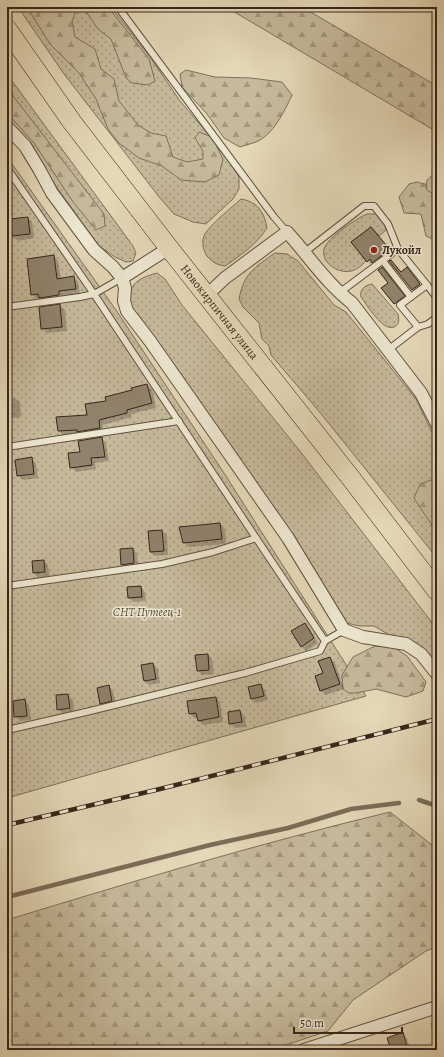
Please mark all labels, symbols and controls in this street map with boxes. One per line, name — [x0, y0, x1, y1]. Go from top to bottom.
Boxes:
place label: Лукойл — [382, 242, 421, 258]
marker: Лукойл — [369, 245, 379, 255]
street label: Новокирпичная улица — [177, 261, 262, 363]
park label: СНТ Путеец-1 — [113, 604, 181, 620]
scale bar — [294, 1009, 402, 1035]
text: 50 m — [300, 1015, 324, 1031]

